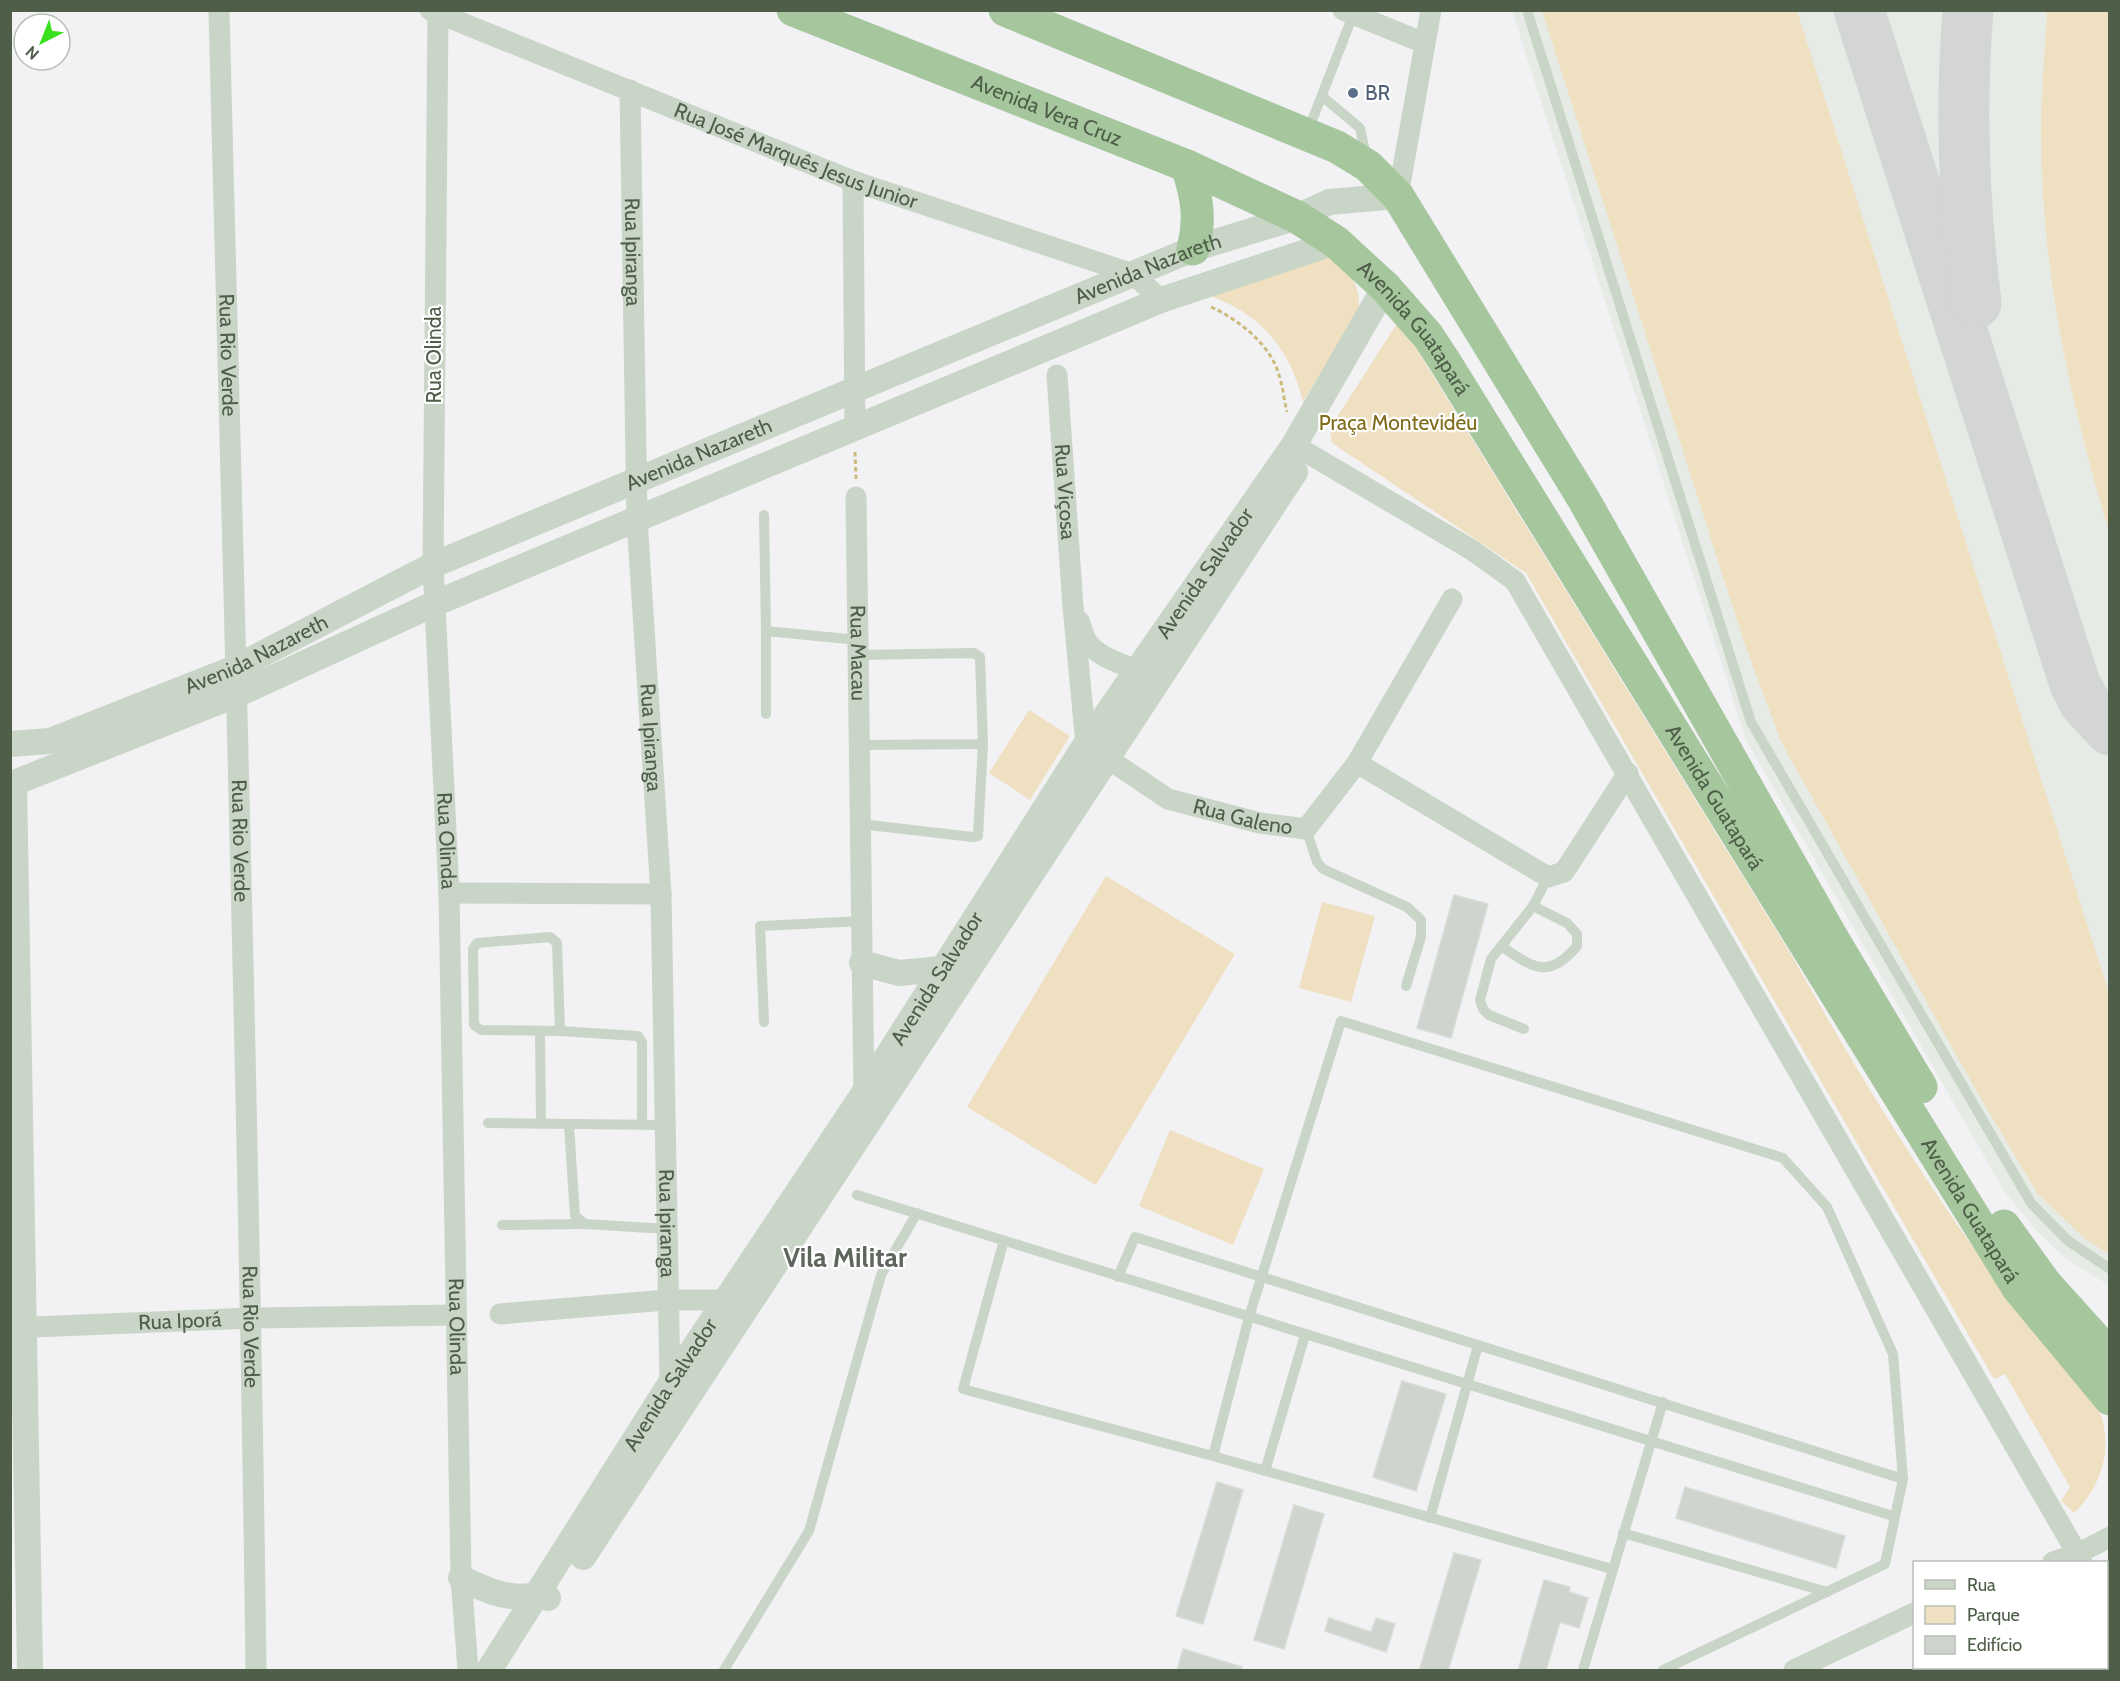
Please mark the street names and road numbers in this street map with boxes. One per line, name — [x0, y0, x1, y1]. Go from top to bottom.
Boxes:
street label: Avenida Vera Cruz — [968, 69, 1126, 151]
street label: Rua José Marquês Jesus Junior — [671, 97, 921, 214]
street label: Rua Ipiranga — [620, 198, 647, 306]
street label: Avenida Nazareth — [1070, 228, 1224, 309]
street label: Avenida Guatapará — [1353, 255, 1476, 400]
street label: Rua Rio Verde — [214, 293, 242, 417]
street label: Rua Olinda — [421, 306, 446, 404]
street label: Avenida Nazareth — [622, 413, 775, 496]
street label: Rua Viçosa — [1050, 443, 1081, 541]
street label: Avenida Salvador — [1150, 503, 1259, 643]
street label: Rua Macau — [845, 605, 872, 701]
street label: Avenida Nazareth — [181, 609, 332, 699]
street label: Rua Ipiranga — [636, 683, 667, 792]
street label: Avenida Guatapará — [1660, 720, 1769, 874]
street label: Rua Rio Verde — [227, 779, 255, 903]
street label: Rua Olinda — [432, 791, 462, 890]
street label: Rua Galeno — [1191, 793, 1294, 839]
street label: Avenida Salvador — [885, 907, 988, 1049]
street label: Avenida Guatapará — [1916, 1133, 2025, 1288]
street label: Rua Ipiranga — [654, 1169, 681, 1278]
street label: Rua Rio Verde — [237, 1265, 265, 1388]
street label: Rua Olinda — [444, 1278, 470, 1375]
street label: Rua Iporá — [138, 1306, 222, 1335]
street label: Avenida Salvador — [618, 1313, 722, 1456]

